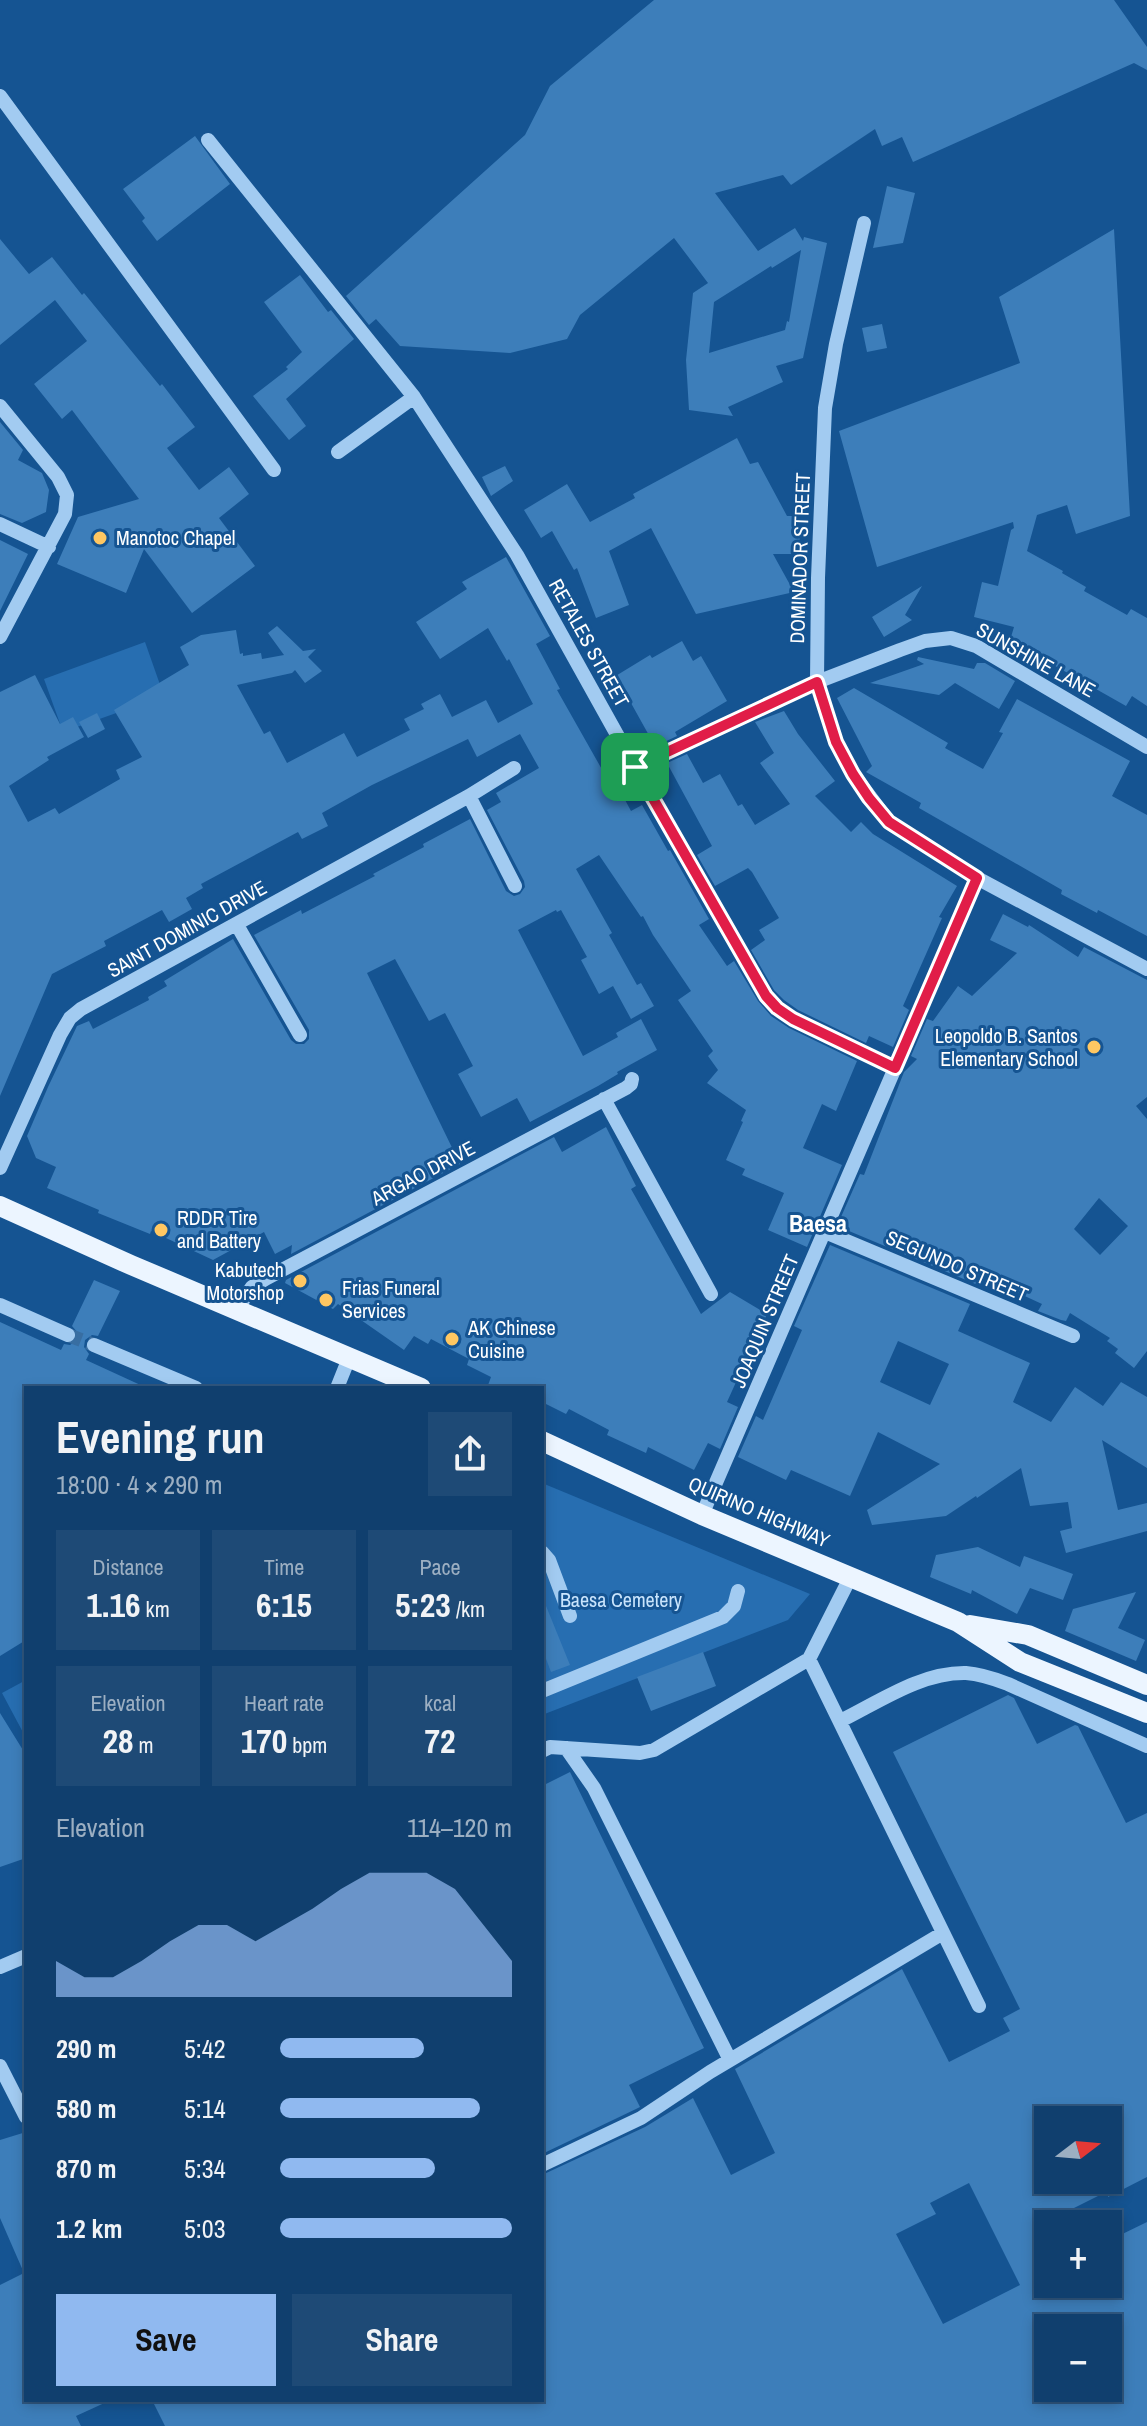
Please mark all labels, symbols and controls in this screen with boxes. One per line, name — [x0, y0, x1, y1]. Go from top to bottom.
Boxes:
street label: DOMINADOR STREET — [783, 472, 816, 644]
place label: Manotoc Chapel — [116, 524, 235, 551]
marker: Manotoc Chapel — [91, 529, 109, 547]
street label: RETALES STREET — [543, 574, 636, 712]
street label: SUNSHINE LANE — [972, 616, 1101, 703]
pin — [601, 733, 669, 801]
icon: arrive — [613, 745, 657, 789]
street label: SAINT DOMINIC DRIVE — [102, 874, 271, 984]
place label: Leopoldo B. Santos Elementary School — [935, 1022, 1078, 1072]
marker: Leopoldo B. Santos Elementary School — [1085, 1038, 1103, 1056]
street label: ARGAO DRIVE — [365, 1134, 479, 1212]
place label: RDDR Tire and Battery — [177, 1204, 262, 1254]
district label: Baesa — [789, 1207, 847, 1239]
marker: RDDR Tire and Battery — [152, 1221, 170, 1239]
street label: SEGUNDO STREET — [882, 1223, 1033, 1308]
street label: JOAQUIN STREET — [724, 1250, 805, 1392]
place label: Kabutech Motorshop — [207, 1256, 284, 1306]
marker: Kabutech Motorshop — [291, 1272, 309, 1290]
place label: Frias Funeral Services — [342, 1274, 440, 1324]
marker: Frias Funeral Services — [317, 1291, 335, 1309]
place label: AK Chinese Cuisine — [467, 1314, 556, 1364]
marker: AK Chinese Cuisine — [443, 1330, 461, 1348]
text: Evening run — [56, 1407, 265, 1467]
button: share — [428, 1412, 512, 1496]
text: 18:00 · 4 × 290 m — [56, 1467, 223, 1502]
street label: QUIRINO HIGHWAY — [684, 1470, 834, 1554]
text: Distance — [92, 1552, 164, 1582]
text: Time — [264, 1552, 304, 1582]
text: Pace — [419, 1552, 461, 1582]
text: 1.16 — [86, 1582, 141, 1628]
text: 6:15 — [256, 1582, 312, 1628]
text: 5:23 — [395, 1582, 451, 1628]
park label: Baesa Cemetery — [560, 1586, 683, 1613]
text: km — [141, 1594, 170, 1624]
text: /km — [451, 1594, 485, 1624]
text: Elevation — [90, 1688, 166, 1718]
text: Heart rate — [244, 1688, 324, 1718]
text: kcal — [424, 1688, 456, 1718]
text: 28 — [102, 1718, 133, 1764]
text: 170 — [241, 1718, 287, 1764]
text: 72 — [424, 1718, 456, 1764]
text: m — [133, 1730, 154, 1760]
text: bpm — [287, 1730, 327, 1760]
text: Elevation — [56, 1810, 145, 1845]
text: 114–120 m — [407, 1810, 512, 1845]
text: 290 m — [56, 2031, 116, 2066]
text: 5:42 — [184, 2031, 226, 2066]
text: 580 m — [56, 2091, 116, 2126]
text: 5:14 — [184, 2091, 226, 2126]
north arrow — [1034, 2106, 1122, 2194]
map controls — [1034, 2106, 1122, 2402]
text: 870 m — [56, 2151, 116, 2186]
text: 5:34 — [184, 2151, 226, 2186]
button: + — [1034, 2210, 1122, 2298]
text: 1.2 km — [56, 2211, 122, 2246]
text: 5:03 — [184, 2211, 226, 2246]
button: Save — [56, 2294, 276, 2386]
button: Share — [292, 2294, 512, 2386]
button: − — [1034, 2314, 1122, 2402]

